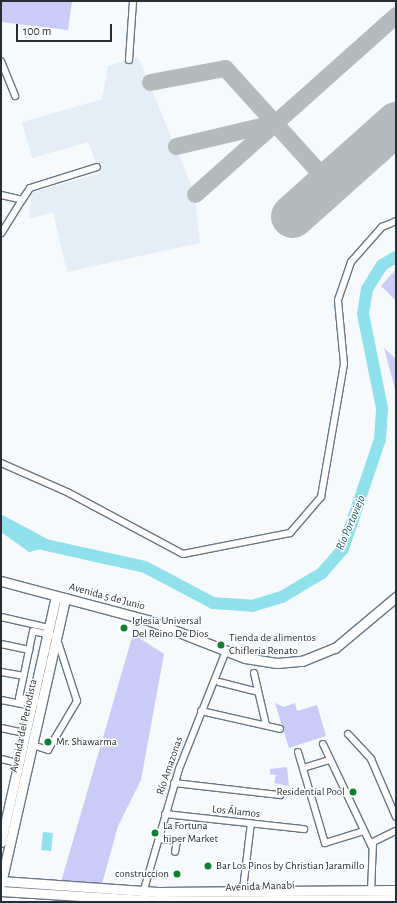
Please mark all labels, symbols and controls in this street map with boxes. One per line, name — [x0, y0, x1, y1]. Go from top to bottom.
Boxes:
scale bar — [18, 16, 114, 42]
text: 100 m — [23, 25, 51, 37]
water label: Río Portoviejo — [333, 493, 369, 553]
street label: Avenida 5 de Junio — [68, 581, 146, 613]
place label: Iglesia Universal Del Reino De Dios — [132, 615, 208, 641]
marker: Iglesia Universal Del Reino De Dios — [119, 623, 129, 633]
place label: Tienda de alimentos Chifleria Renato — [229, 632, 316, 658]
marker: Tienda de alimentos Chifleria Renato — [216, 640, 226, 650]
street label: Avenida del Periodista — [8, 678, 40, 774]
place label: Mr. Shawarma — [56, 735, 117, 749]
street label: Río Amazonas — [154, 735, 186, 797]
marker: Mr. Shawarma — [43, 737, 53, 747]
place label: Residential Pool — [276, 785, 345, 799]
marker: Residential Pool — [348, 787, 358, 797]
street label: Los Álamos — [211, 803, 261, 821]
place label: La Fortuna hiper Market — [163, 820, 218, 846]
marker: La Fortuna hiper Market — [150, 828, 160, 838]
place label: Bar Los Pinos by Christian Jaramillo — [216, 859, 364, 873]
marker: Bar Los Pinos by Christian Jaramillo — [203, 861, 213, 871]
place label: construccion — [115, 867, 169, 881]
marker: construccion — [172, 869, 182, 879]
street label: Avenida Manabí — [225, 879, 295, 895]

